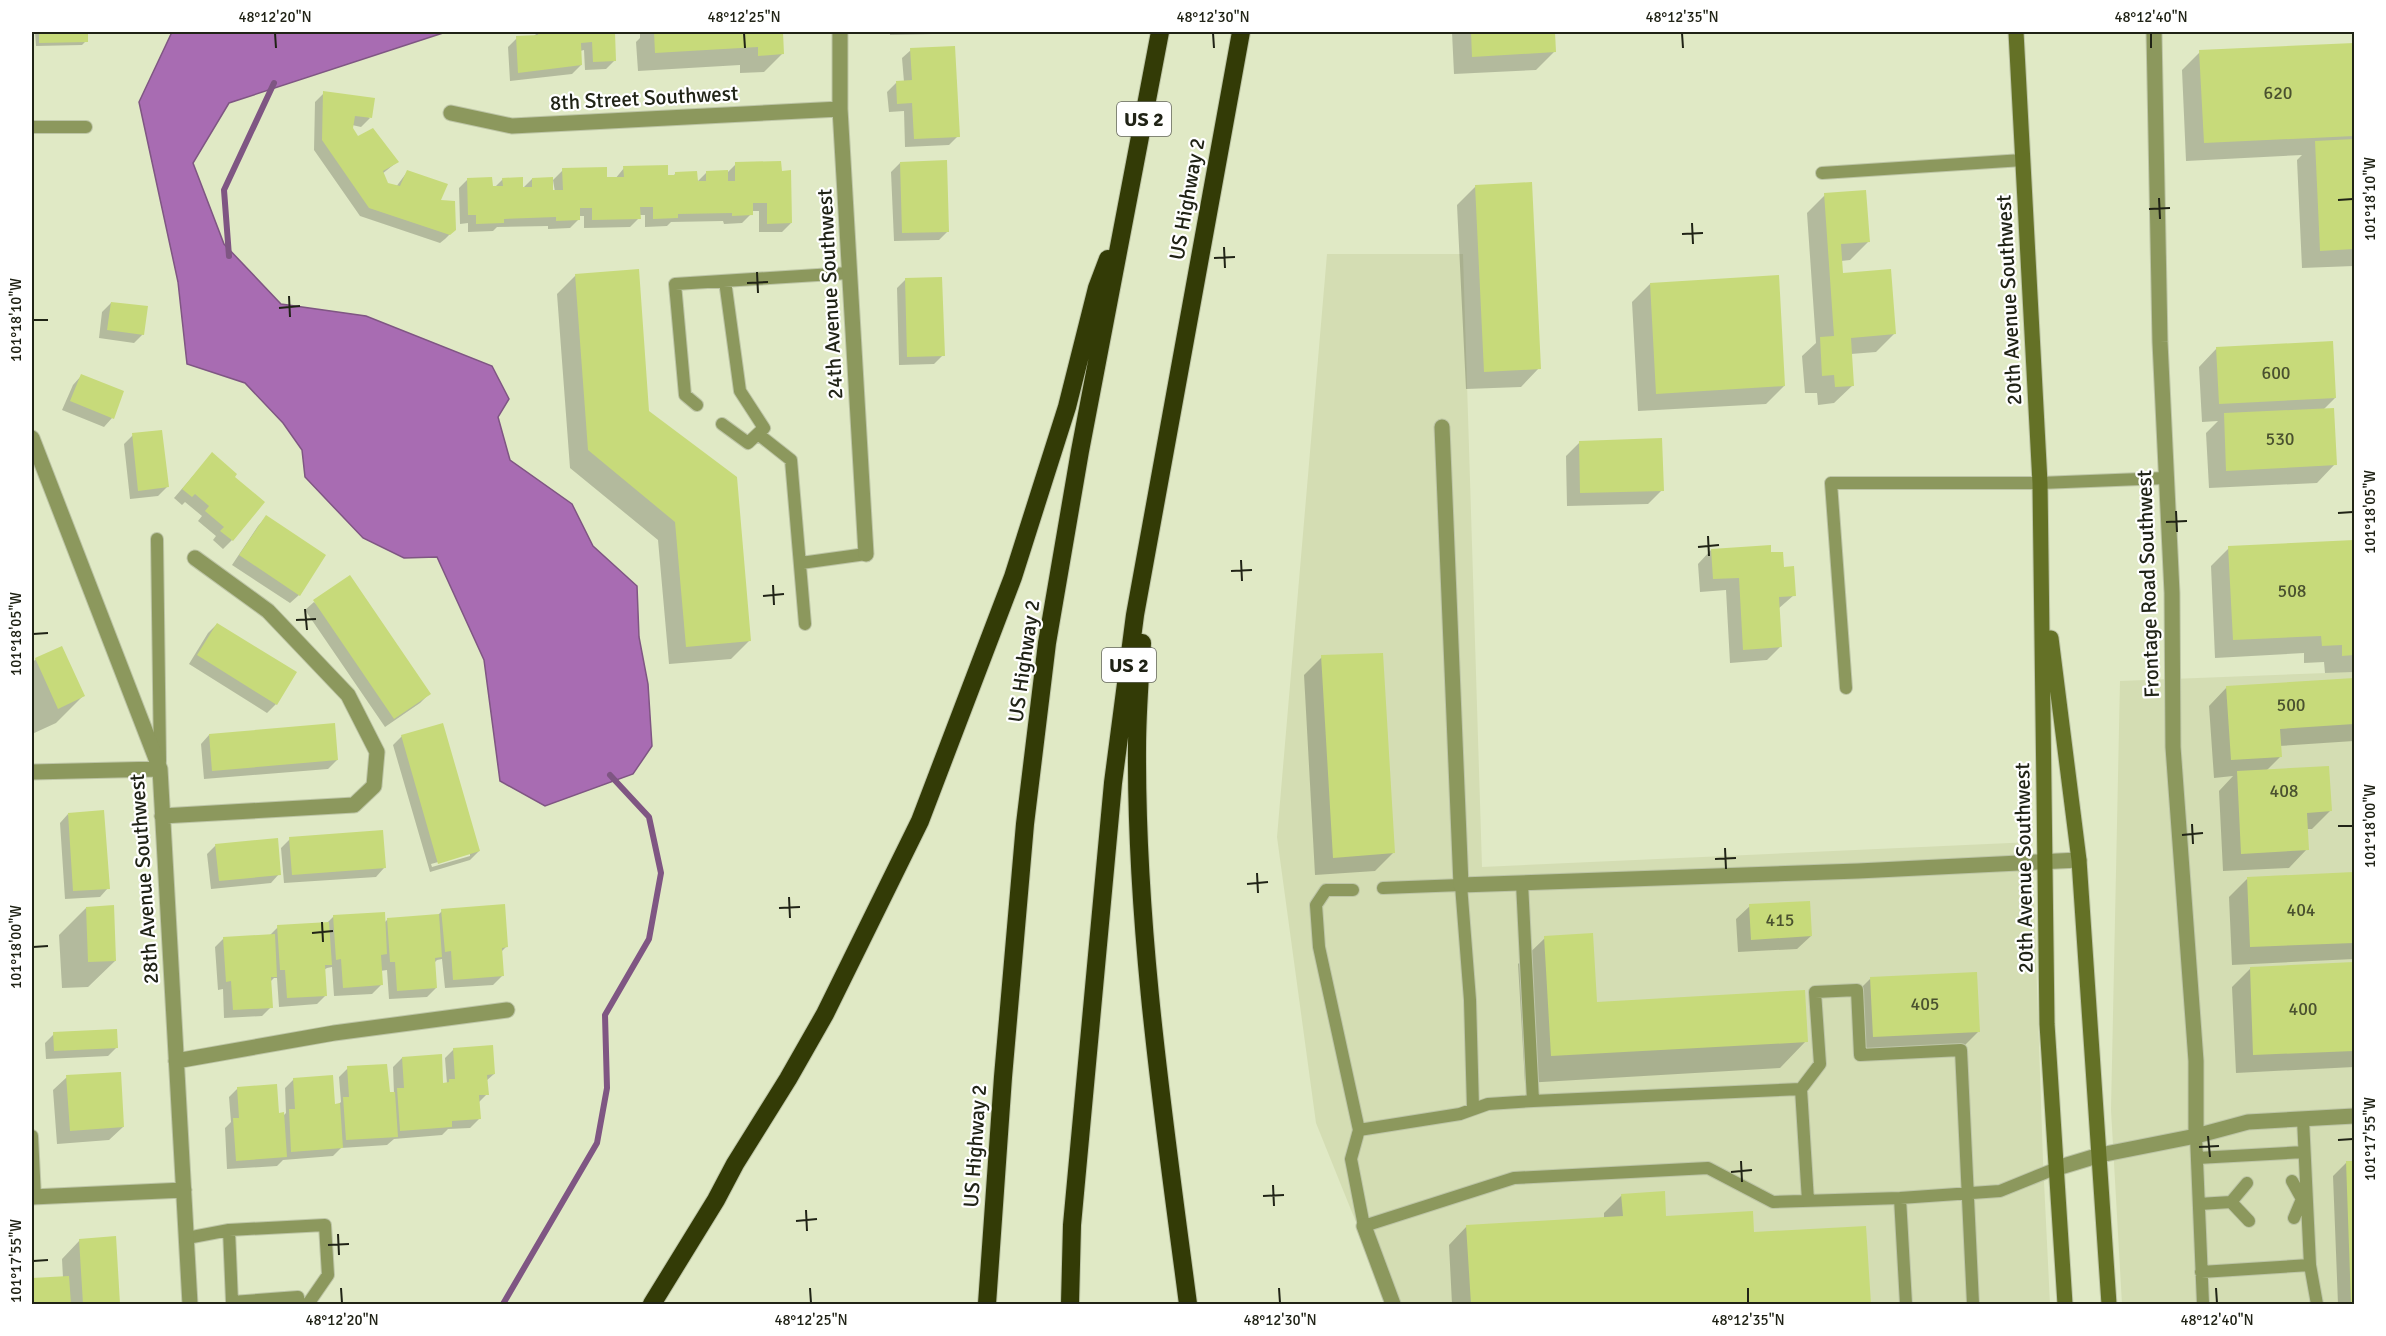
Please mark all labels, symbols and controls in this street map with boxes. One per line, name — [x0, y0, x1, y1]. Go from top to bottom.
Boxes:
text: 48°12'20"N — [238, 8, 312, 26]
text: 48°12'25"N — [707, 8, 781, 26]
text: 48°12'30"N — [1176, 8, 1250, 26]
text: 48°12'35"N — [1645, 8, 1719, 26]
text: 48°12'40"N — [2114, 8, 2188, 26]
street label: 8th Street Southwest — [549, 80, 739, 116]
house number: 620 — [2263, 82, 2293, 104]
road number: US 2 — [1117, 102, 1171, 136]
street label: US Highway 2 — [1163, 136, 1211, 262]
text: 101°18'10"W — [2361, 157, 2379, 241]
street label: 24th Avenue Southwest — [811, 188, 849, 400]
street label: 20th Avenue Southwest — [1990, 194, 2028, 406]
text: 101°18'10"W — [7, 278, 25, 362]
house number: 600 — [2261, 362, 2291, 384]
house number: 530 — [2265, 428, 2295, 450]
street label: Frontage Road Southwest — [2131, 469, 2165, 699]
text: 101°18'05"W — [2361, 470, 2379, 554]
house number: 508 — [2277, 580, 2307, 602]
text: 101°18'05"W — [7, 592, 25, 676]
street label: US Highway 2 — [1003, 598, 1045, 724]
road number: US 2 — [1102, 648, 1156, 682]
house number: 500 — [2276, 694, 2306, 716]
street label: 20th Avenue Southwest — [2009, 762, 2039, 974]
street label: 28th Avenue Southwest — [124, 773, 164, 985]
house number: 408 — [2269, 780, 2299, 802]
text: 101°18'00"W — [2361, 784, 2379, 868]
house number: 404 — [2286, 899, 2316, 921]
text: 101°18'00"W — [7, 905, 25, 989]
house number: 415 — [1765, 909, 1795, 931]
house number: 405 — [1910, 993, 1940, 1015]
house number: 400 — [2288, 998, 2318, 1020]
street label: US Highway 2 — [958, 1083, 992, 1209]
text: 101°17'55"W — [2361, 1097, 2379, 1181]
text: 101°17'55"W — [7, 1219, 25, 1303]
text: 48°12'20"N — [305, 1311, 379, 1329]
text: 48°12'25"N — [774, 1311, 848, 1329]
text: 48°12'30"N — [1243, 1311, 1317, 1329]
text: 48°12'35"N — [1711, 1311, 1785, 1329]
text: 48°12'40"N — [2180, 1311, 2254, 1329]

